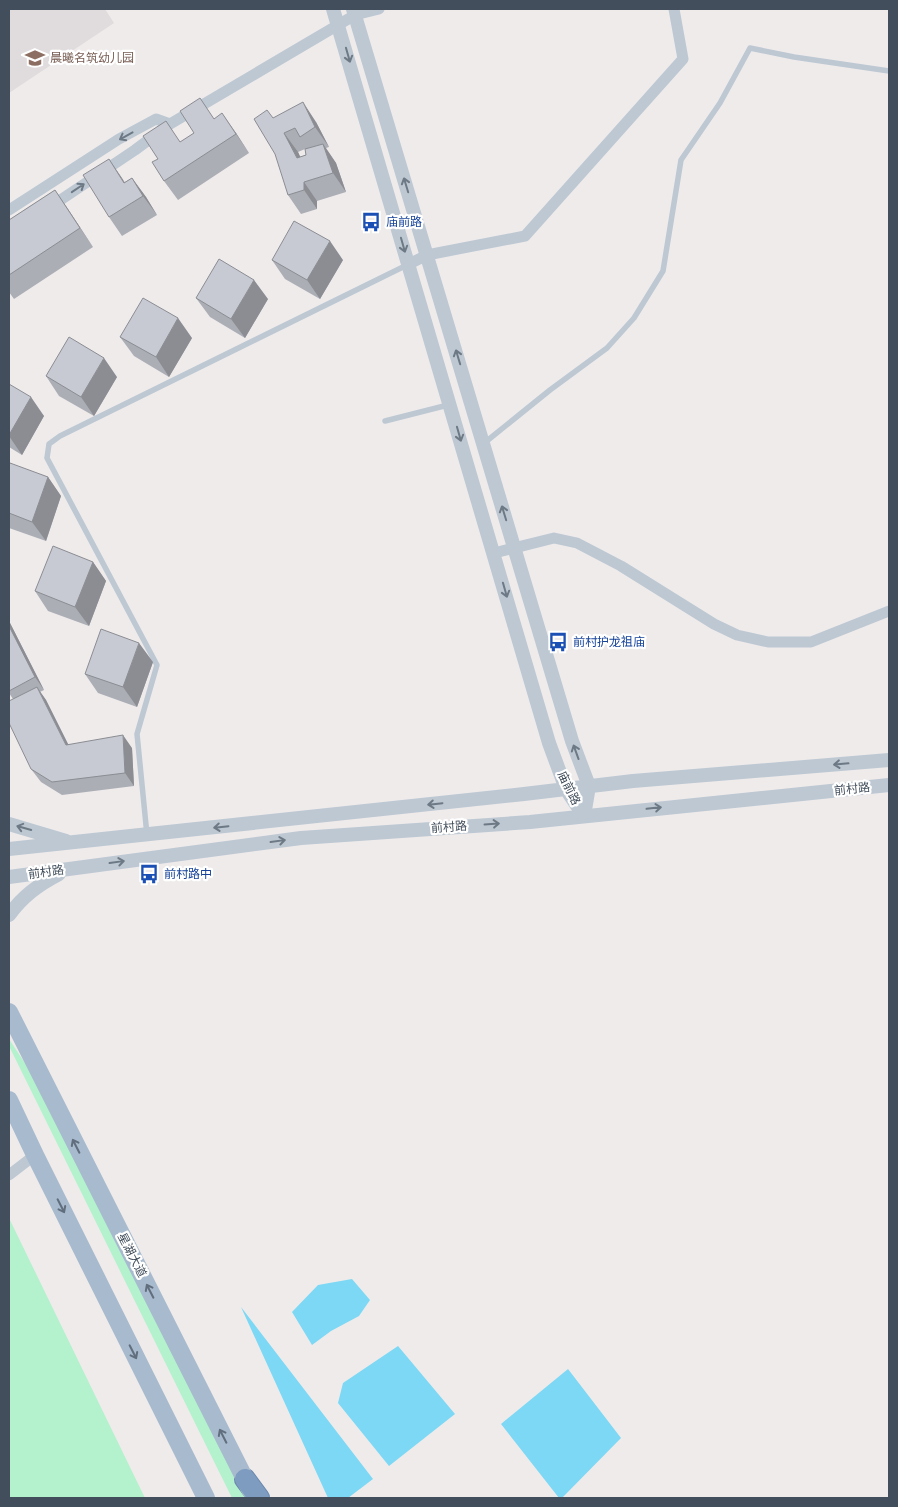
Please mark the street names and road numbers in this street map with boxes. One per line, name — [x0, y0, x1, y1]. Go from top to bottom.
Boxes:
street label: 庙前路 — [556, 768, 584, 807]
street label: 前村路 — [833, 779, 871, 797]
street label: 前村路 — [430, 818, 467, 834]
street label: 前村路 — [27, 862, 65, 880]
street label: 星湖大道 — [116, 1230, 150, 1279]

